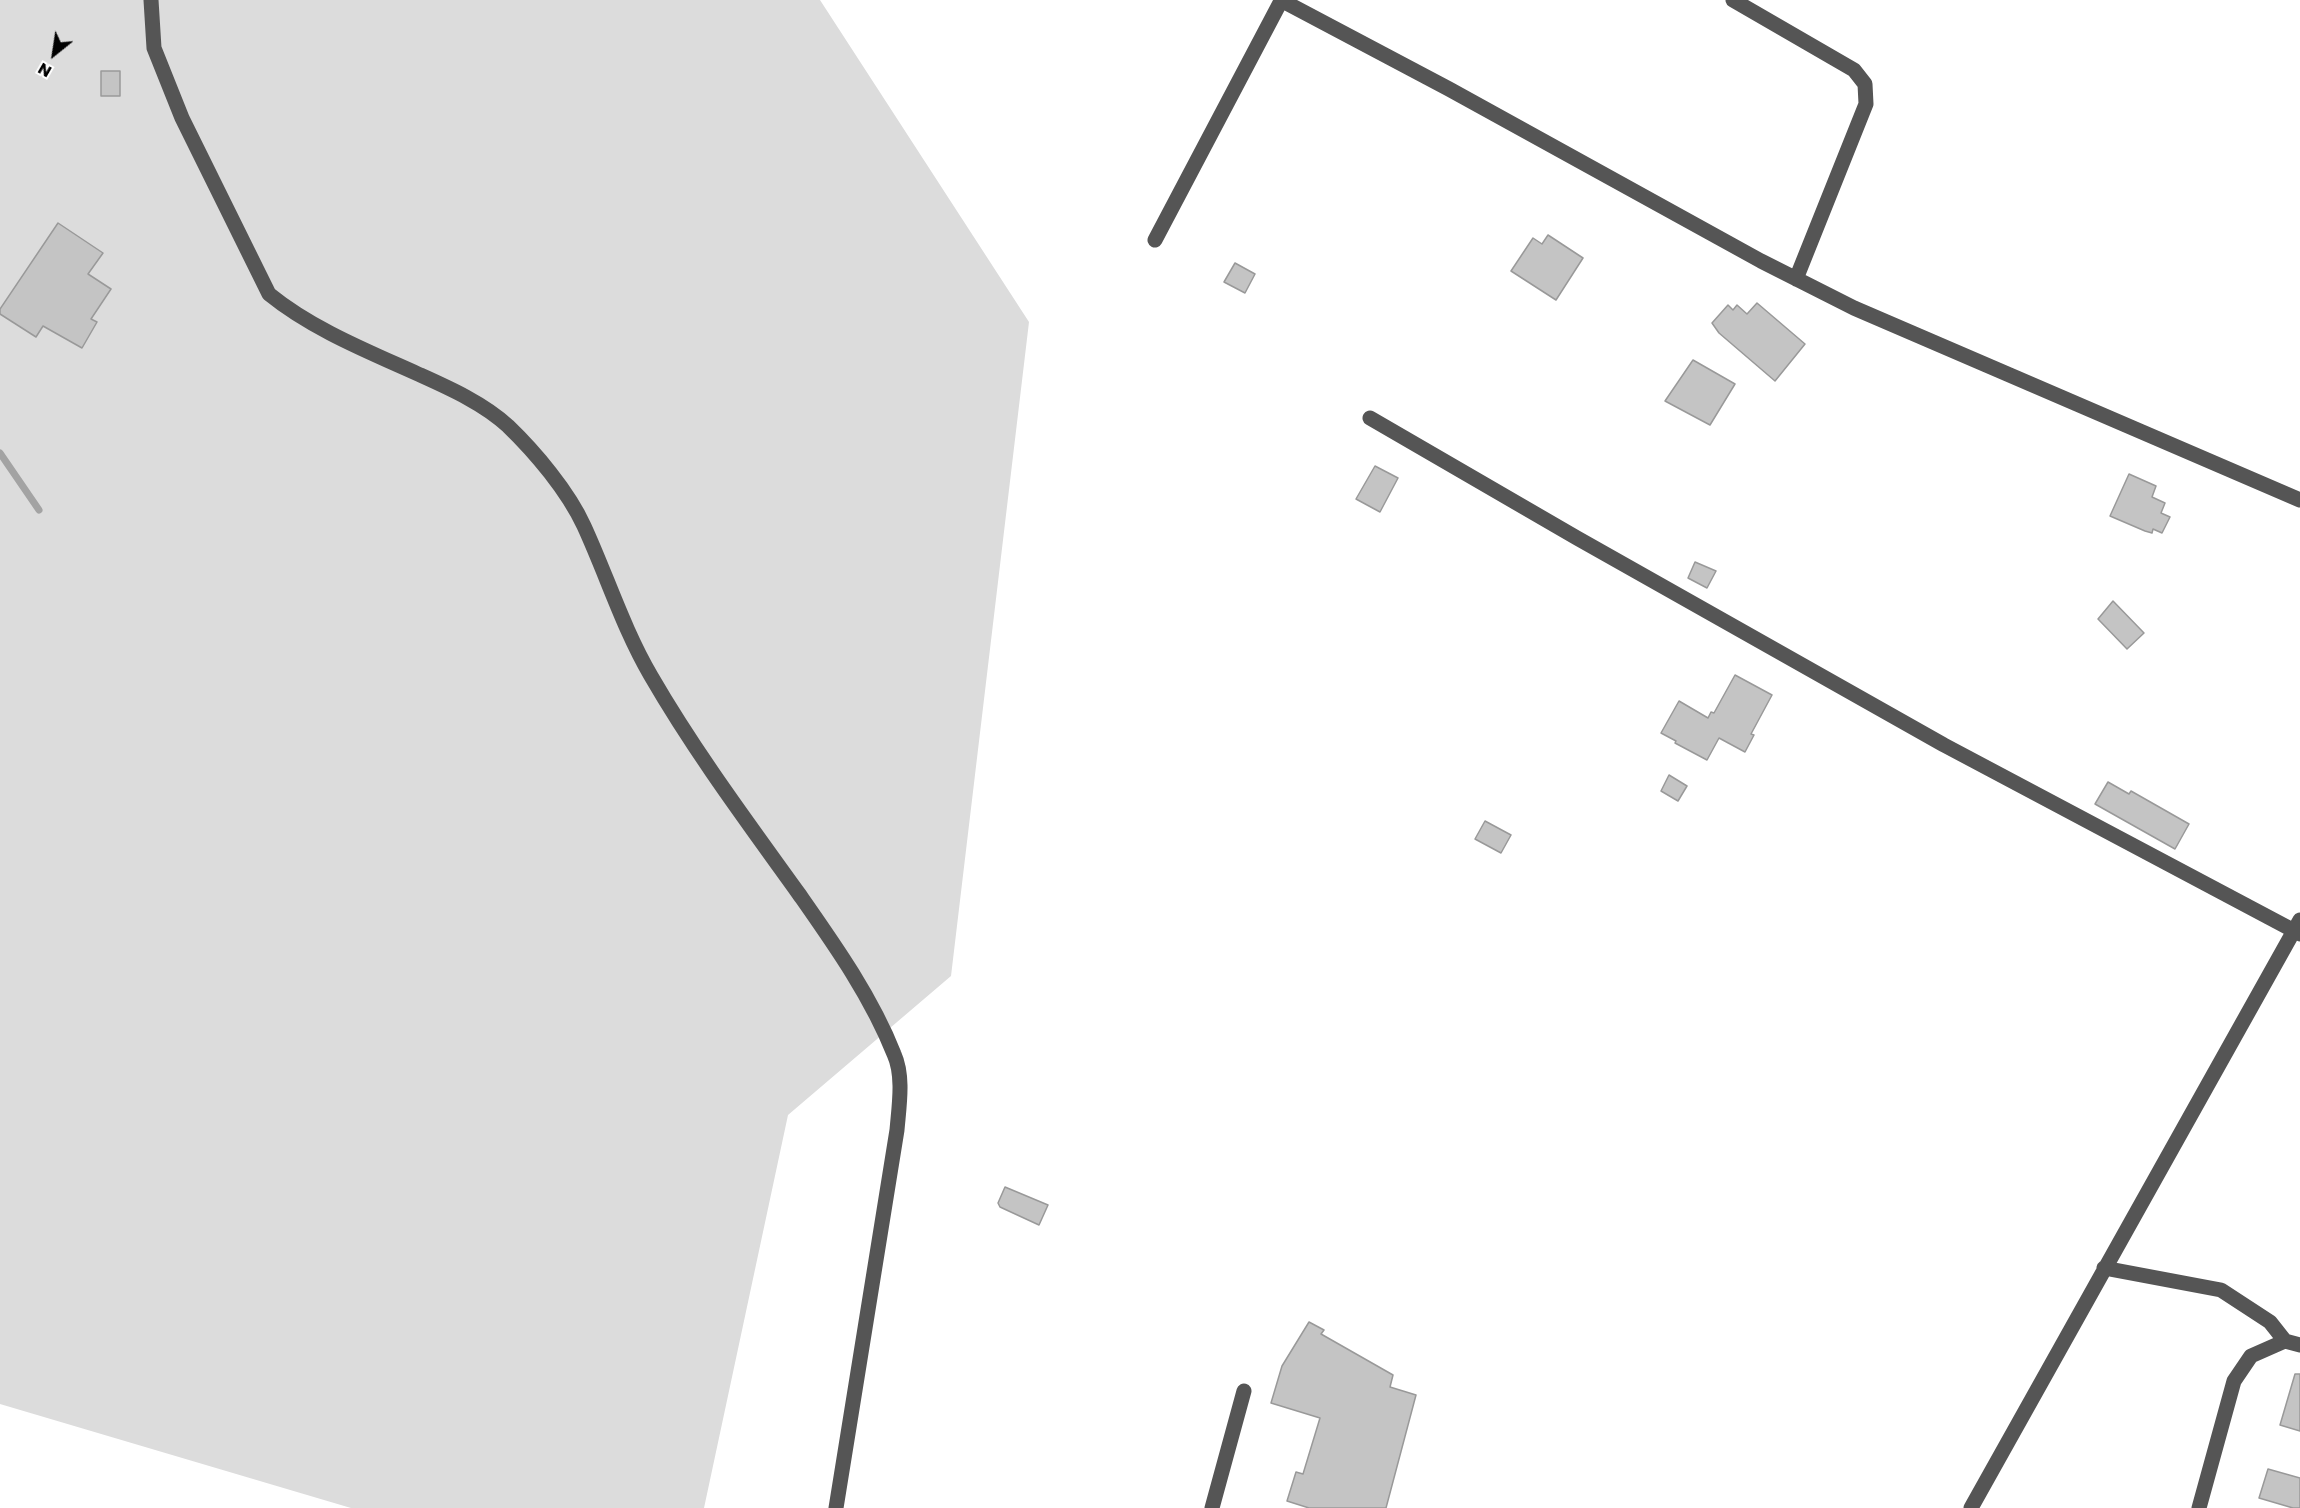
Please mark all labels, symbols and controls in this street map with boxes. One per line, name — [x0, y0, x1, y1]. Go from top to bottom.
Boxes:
north arrow — [24, 24, 84, 84]
text: N — [34, 57, 56, 83]

